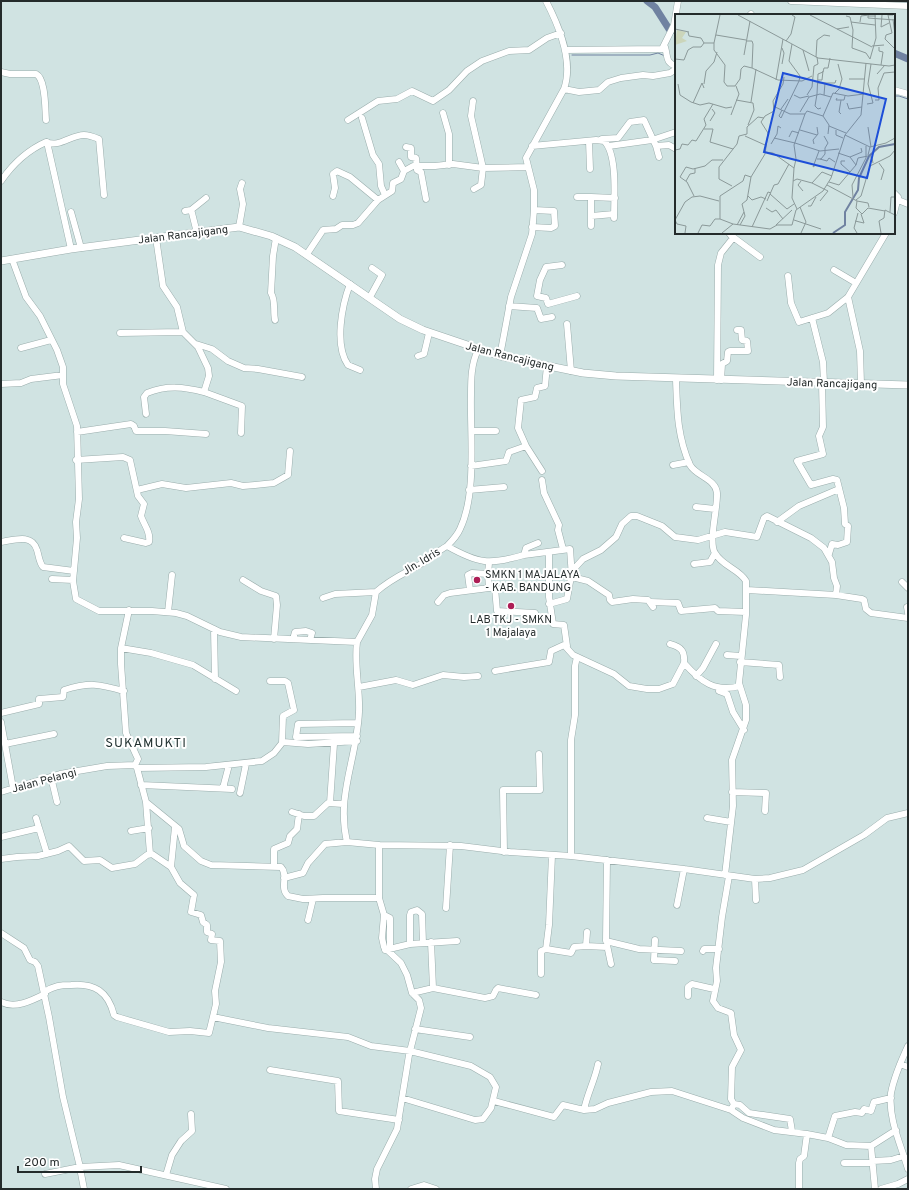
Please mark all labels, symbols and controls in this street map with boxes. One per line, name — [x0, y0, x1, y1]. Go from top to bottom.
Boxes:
inset map — [675, 14, 895, 234]
street label: Jalan Rancajigang — [137, 223, 229, 247]
street label: Jalan Rancajigang — [464, 339, 555, 375]
street label: Jalan Rancajigang — [786, 375, 878, 393]
street label: Jln. Idris — [400, 545, 443, 579]
place label: SMKN 1 MAJALAYA - KAB. BANDUNG — [485, 568, 580, 595]
marker: SMKN 1 MAJALAYA - KAB. BANDUNG — [472, 575, 482, 585]
marker: LAB TKJ - SMKN 1 Majalaya — [506, 601, 516, 611]
place label: LAB TKJ - SMKN 1 Majalaya — [470, 613, 552, 640]
district label: SUKAMUKTI — [105, 736, 187, 752]
street label: Jalan Pelangi — [10, 766, 78, 796]
scale bar — [18, 1148, 141, 1174]
text: 200 m — [24, 1155, 60, 1171]

